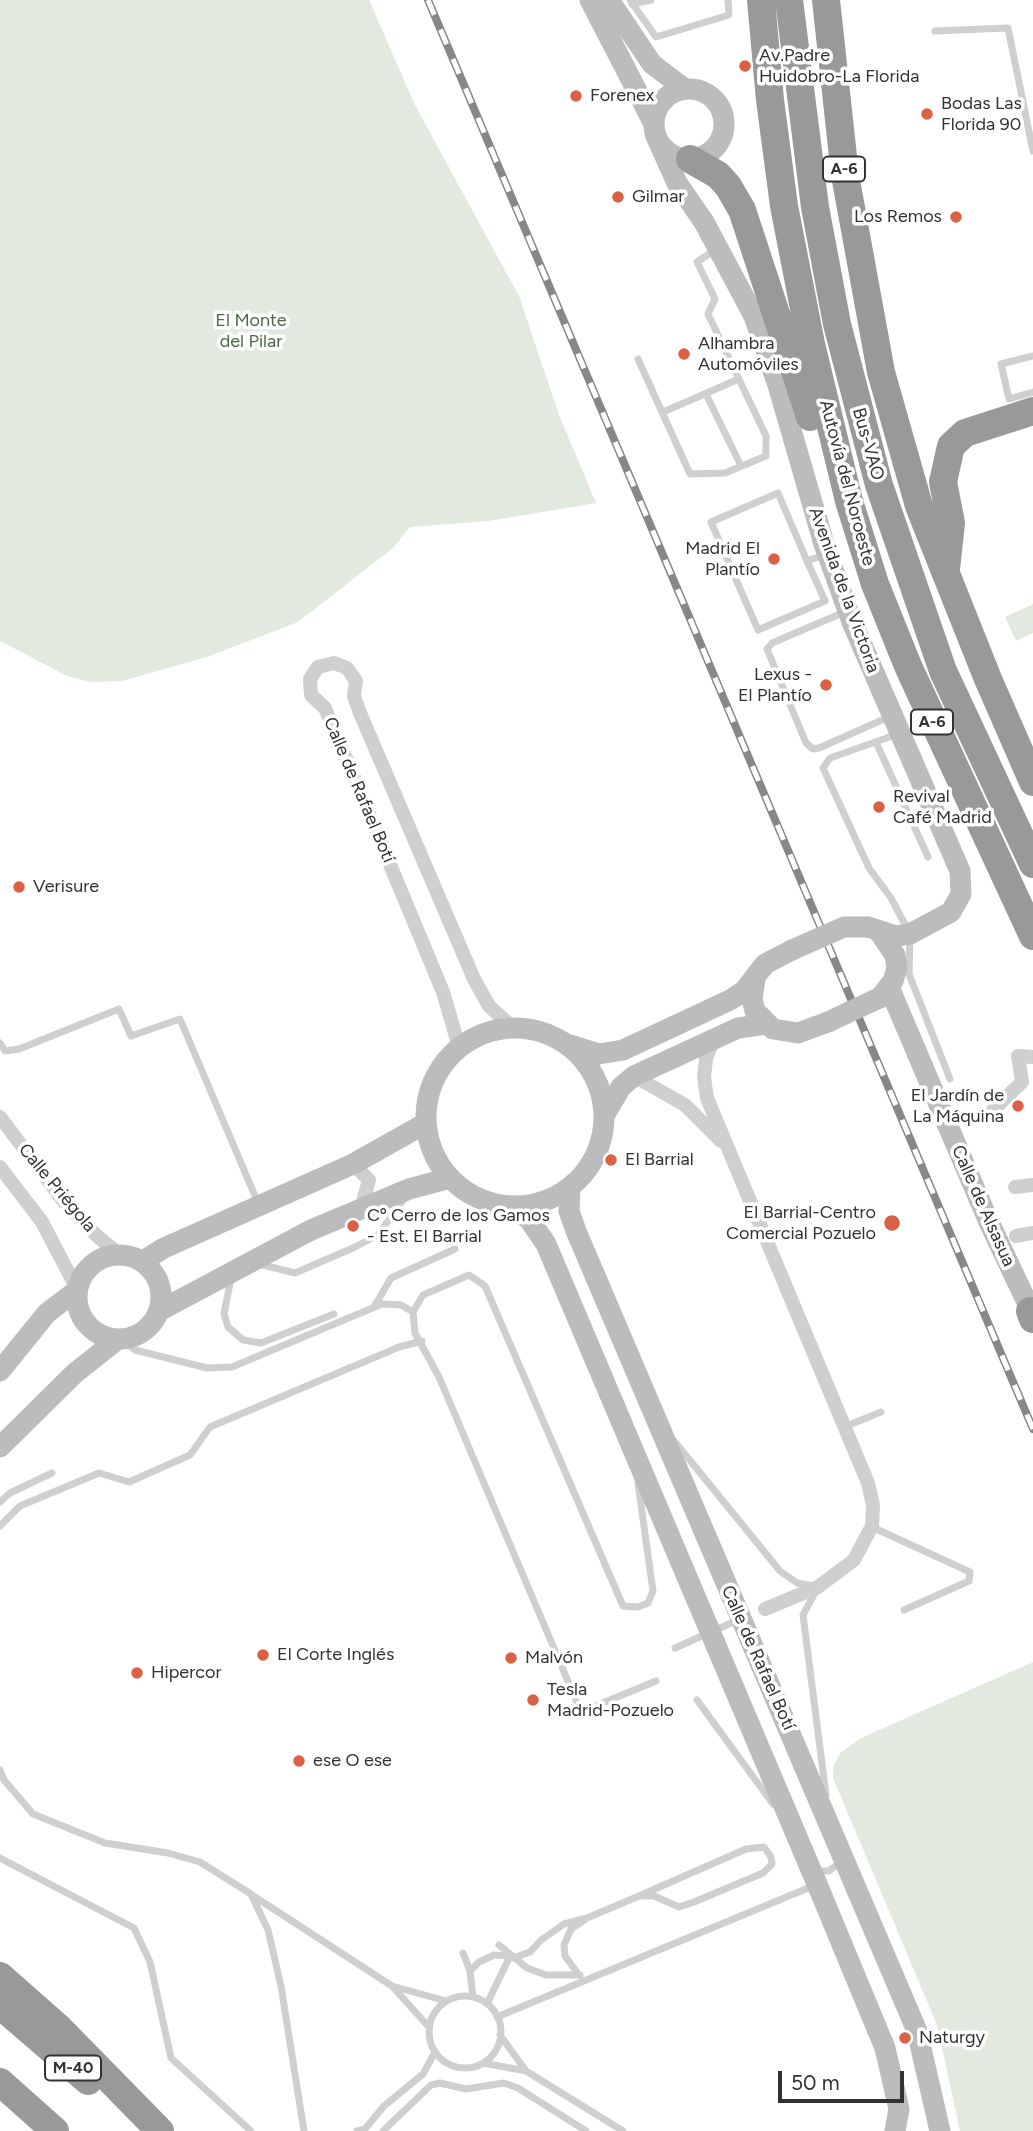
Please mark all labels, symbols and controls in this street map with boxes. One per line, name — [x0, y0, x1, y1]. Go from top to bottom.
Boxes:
place label: Av.Padre Huidobro-La Florida — [759, 45, 919, 88]
marker: Av.Padre Huidobro-La Florida — [737, 58, 753, 74]
place label: Forenex — [590, 85, 654, 107]
marker: Forenex — [568, 88, 584, 104]
place label: Bodas Las Florida 90 — [941, 93, 1022, 136]
marker: Bodas Las Florida 90 — [919, 106, 935, 122]
road number: A-6 — [823, 156, 865, 182]
place label: Gilmar — [632, 186, 684, 208]
marker: Gilmar — [610, 189, 626, 205]
place label: Los Remos — [854, 206, 942, 228]
marker: Los Remos — [948, 209, 964, 225]
park label: El Monte del Pilar — [215, 310, 287, 352]
place label: Alhambra Automóviles — [698, 333, 799, 376]
marker: Alhambra Automóviles — [676, 346, 692, 362]
street label: Autovía del Noroeste — [814, 398, 880, 568]
street label: Bus-VAO — [847, 405, 889, 483]
street label: Avenida de la Victoria — [804, 504, 884, 676]
place label: Madrid El Plantío — [685, 538, 760, 580]
marker: Madrid El Plantío — [766, 551, 782, 567]
place label: Lexus - El Plantío — [738, 664, 812, 706]
marker: Lexus - El Plantío — [818, 677, 834, 693]
road number: A-6 — [911, 709, 953, 734]
street label: Calle de Rafael Botí — [319, 714, 399, 866]
place label: Revival Café Madrid — [893, 786, 992, 828]
marker: Revival Café Madrid — [871, 799, 887, 815]
place label: Verisure — [33, 876, 99, 898]
marker: Verisure — [11, 879, 27, 895]
place label: El Jardín de La Máquina — [911, 1085, 1004, 1128]
marker: El Jardín de La Máquina — [1010, 1098, 1026, 1114]
street label: Calle Priégola — [14, 1139, 100, 1237]
street label: Calle de Alsasua — [947, 1142, 1019, 1270]
place label: El Barrial — [625, 1149, 694, 1171]
marker: El Barrial — [603, 1152, 619, 1168]
place label: El Barrial-Centro Comercial Pozuelo — [726, 1202, 876, 1244]
place label: Cº Cerro de los Gamos - Est. El Barrial — [367, 1205, 550, 1248]
marker: El Barrial-Centro Comercial Pozuelo — [882, 1213, 902, 1233]
marker: Cº Cerro de los Gamos - Est. El Barrial — [345, 1218, 361, 1234]
street label: Calle de Rafael Botí — [716, 1582, 800, 1734]
place label: El Corte Inglés — [277, 1644, 394, 1666]
marker: El Corte Inglés — [255, 1647, 271, 1663]
place label: Malvón — [525, 1647, 583, 1669]
marker: Malvón — [503, 1650, 519, 1666]
place label: Hipercor — [151, 1662, 222, 1684]
marker: Hipercor — [129, 1665, 145, 1681]
place label: Tesla Madrid-Pozuelo — [547, 1679, 674, 1722]
marker: Tesla Madrid-Pozuelo — [525, 1692, 541, 1708]
place label: ese O ese — [313, 1750, 392, 1772]
marker: ese O ese — [291, 1753, 307, 1769]
place label: Naturgy — [919, 2027, 985, 2049]
marker: Naturgy — [897, 2030, 913, 2046]
road number: M-40 — [45, 2056, 101, 2080]
scale bar — [781, 2058, 907, 2102]
text: 50 m — [791, 2070, 840, 2095]

